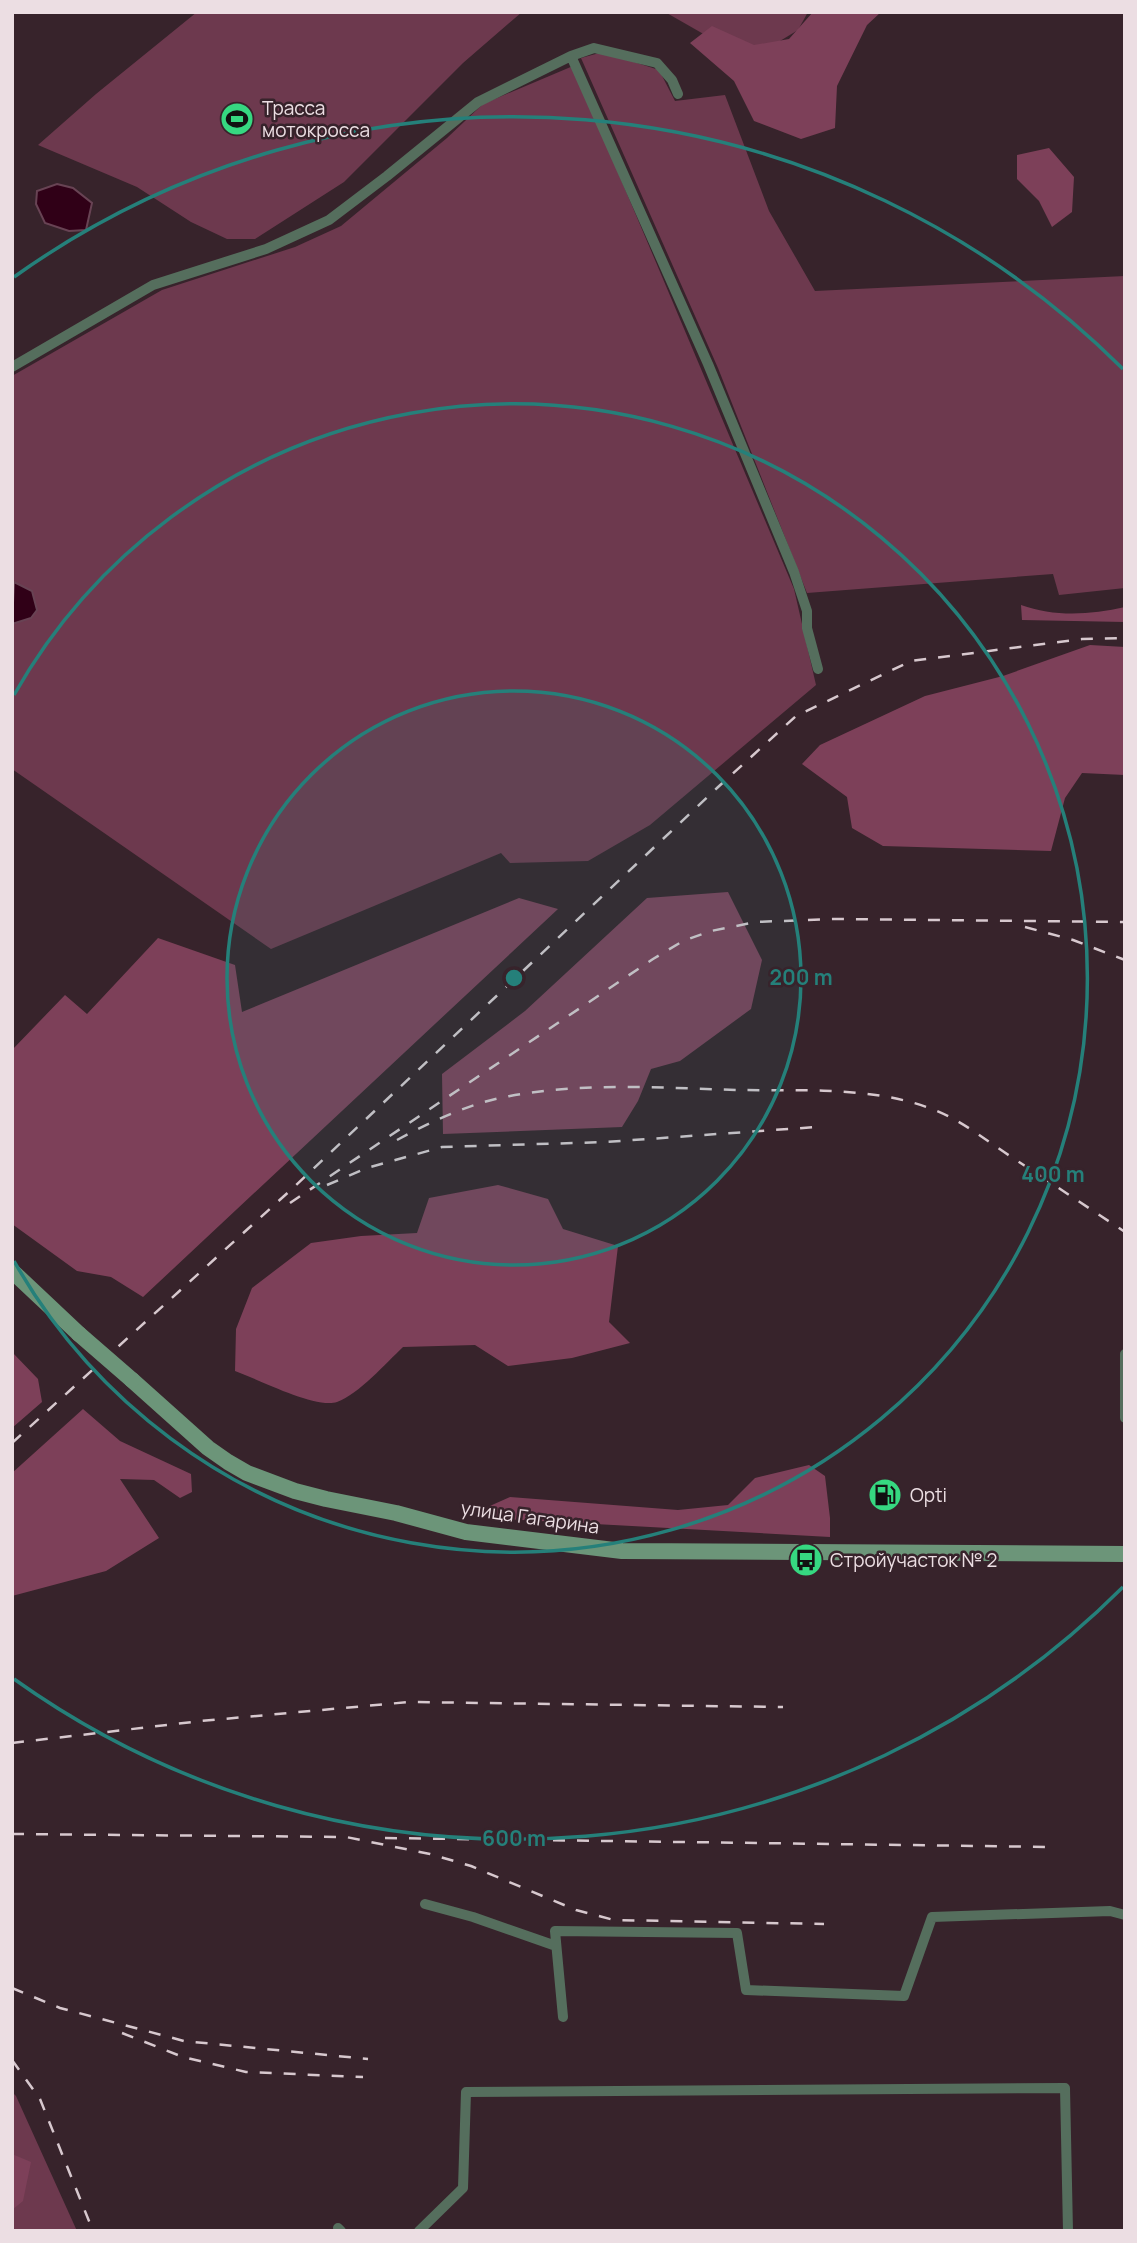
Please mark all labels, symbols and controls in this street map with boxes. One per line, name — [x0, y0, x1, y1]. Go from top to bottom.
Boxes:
place label: Трасса мотокросса — [262, 95, 370, 143]
sports icon: Трасса мотокросса — [218, 100, 256, 138]
text: 200 m — [769, 963, 833, 991]
centre of rings — [502, 966, 526, 990]
text: 400 m — [1021, 1160, 1085, 1188]
fuel station icon: Opti — [866, 1476, 904, 1514]
place label: Opti — [910, 1482, 947, 1508]
street label: улица Гагарина — [459, 1494, 601, 1540]
bus stop icon: Стройучасток № 2 — [787, 1541, 825, 1579]
place label: Стройучасток № 2 — [830, 1547, 997, 1573]
text: 600 m — [482, 1824, 546, 1852]

